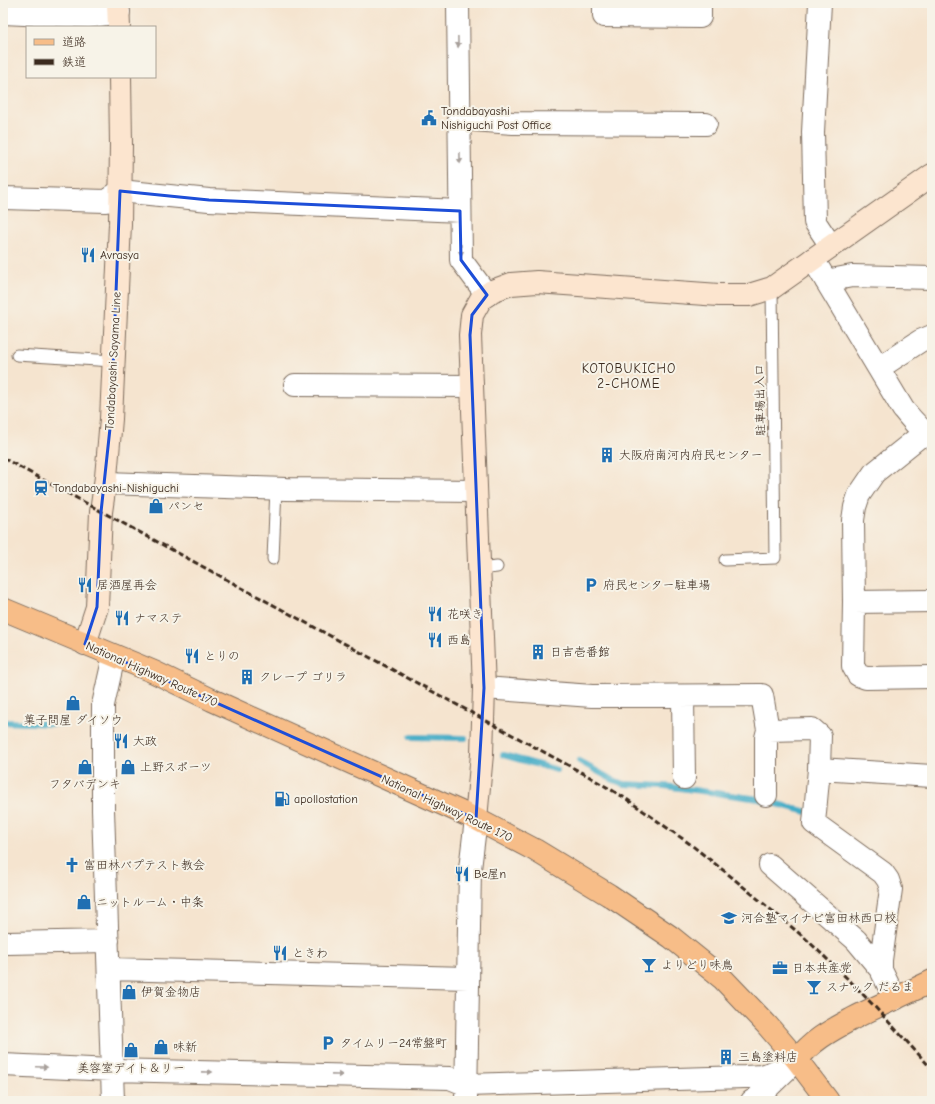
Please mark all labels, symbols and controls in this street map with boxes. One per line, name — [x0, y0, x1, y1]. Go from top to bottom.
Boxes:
legend — [26, 26, 156, 78]
text: 道路 — [62, 35, 86, 49]
one-way arrow — [455, 36, 461, 49]
text: 鉄道 — [62, 55, 86, 69]
place label: Tondabayashi Nishiguchi Post Office — [441, 104, 551, 132]
public building icon: Tondabayashi Nishiguchi Post Office — [420, 109, 438, 127]
one-way arrow — [456, 152, 463, 164]
one-way arrow — [458, 244, 464, 257]
restaurant icon: Avrasya — [79, 246, 97, 264]
place label: Avrasya — [100, 248, 139, 262]
street label: Tondabayashi Sayama Line — [102, 291, 124, 431]
district label: KOTOBUKICHO 2-CHOME — [582, 361, 676, 391]
street label: 駐車場出入口 — [752, 364, 768, 436]
building icon: 大阪府南河内府民センター — [598, 446, 616, 464]
place label: 大阪府南河内府民センター — [619, 448, 763, 462]
station icon: Tondabayashi-Nishiguchi — [32, 479, 50, 497]
place label: Tondabayashi-Nishiguchi — [53, 481, 179, 495]
shop icon: パンセ — [147, 497, 165, 515]
place label: パンセ — [168, 499, 204, 513]
restaurant icon: 居酒屋再会 — [76, 576, 94, 594]
parking icon: 府民センター駐車場 — [582, 576, 600, 594]
place label: 居酒屋再会 — [97, 578, 157, 592]
place label: 府民センター駐車場 — [603, 578, 711, 592]
restaurant icon: 花咲き — [426, 605, 444, 623]
place label: 花咲き — [447, 607, 483, 621]
restaurant icon: ナマステ — [113, 609, 131, 627]
place label: ナマステ — [134, 611, 183, 625]
restaurant icon: 西島 — [426, 631, 444, 649]
place label: 西島 — [447, 633, 471, 647]
street label: National Highway Route 170 — [84, 639, 220, 709]
building icon: 日吉壱番館 — [529, 643, 547, 661]
place label: 日吉壱番館 — [550, 645, 610, 659]
restaurant icon: とりの — [183, 647, 201, 665]
place label: とりの — [204, 649, 240, 663]
building icon: クレープ ゴリラ — [238, 668, 256, 686]
place label: クレープ ゴリラ — [259, 670, 347, 684]
shop icon: 菓子問屋 ダイソウ — [64, 694, 82, 712]
place label: 菓子問屋 ダイソウ — [24, 713, 122, 727]
restaurant icon: 大政 — [112, 732, 130, 750]
place label: 大政 — [133, 734, 157, 748]
shop icon: フタバデンキ — [76, 758, 94, 776]
shop icon: 上野スポーツ — [119, 758, 137, 776]
place label: 上野スポーツ — [140, 760, 212, 774]
street label: National Highway Route 170 — [379, 771, 515, 845]
place label: フタバデンキ — [49, 777, 121, 791]
fuel station icon: apollostation — [273, 790, 291, 808]
place label: apollostation — [294, 792, 358, 806]
church icon: 富田林バプテスト教会 — [63, 856, 81, 874]
place label: 富田林バプテスト教会 — [84, 858, 205, 872]
restaurant icon: Be屋n — [453, 865, 471, 883]
place label: Be屋n — [474, 867, 506, 881]
shop icon: ニットルーム・中条 — [75, 893, 93, 911]
place label: ニットルーム・中条 — [96, 895, 204, 909]
school or university icon: 河合塾マイナビ富田林西口校 — [720, 909, 738, 927]
place label: 河合塾マイナビ富田林西口校 — [741, 911, 896, 925]
restaurant icon: ときわ — [271, 944, 289, 962]
place label: ときわ — [292, 946, 328, 960]
bar icon: よりどり味鳥 — [640, 956, 658, 974]
place label: よりどり味鳥 — [661, 958, 733, 972]
office icon: 日本共産党 — [771, 959, 789, 977]
place label: 日本共産党 — [792, 961, 852, 975]
bar icon: スナック だるま — [805, 978, 823, 996]
place label: スナック だるま — [826, 980, 914, 994]
shop icon: 伊賀金物店 — [120, 983, 138, 1001]
place label: 伊賀金物店 — [141, 985, 201, 999]
parking icon: タイムリー24常盤町 — [319, 1034, 337, 1052]
place label: タイムリー24常盤町 — [340, 1036, 447, 1050]
shop icon: 味新 — [152, 1038, 170, 1056]
place label: 味新 — [173, 1040, 197, 1054]
shop icon: 美容室デイト＆リー — [122, 1041, 140, 1059]
building icon: 三島塗料店 — [717, 1048, 735, 1066]
place label: 三島塗料店 — [738, 1050, 798, 1064]
place label: 美容室デイト＆リー — [77, 1061, 185, 1075]
one-way arrow — [36, 1063, 48, 1070]
one-way arrow — [201, 1069, 214, 1075]
one-way arrow — [331, 1072, 344, 1078]

